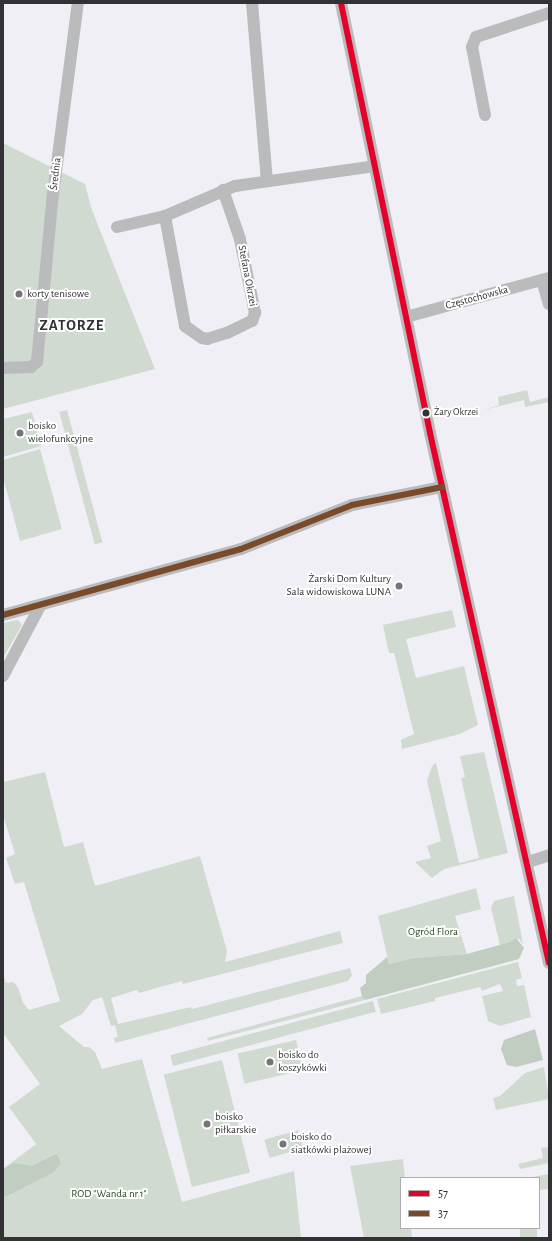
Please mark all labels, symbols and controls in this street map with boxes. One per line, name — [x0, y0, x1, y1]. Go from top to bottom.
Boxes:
street label: Średnia — [47, 157, 65, 191]
street label: Stefana Okrzei — [235, 244, 259, 308]
street label: Częstochowska — [444, 283, 510, 313]
place label: korty tenisowe — [27, 287, 89, 301]
marker: korty tenisowe — [14, 289, 24, 299]
district label: ZATORZE — [40, 317, 104, 335]
place label: Żary Okrzei — [434, 407, 478, 419]
marker: Żary Okrzei — [421, 408, 431, 418]
place label: boisko wielofunkcyjne — [28, 420, 93, 446]
marker: boisko wielofunkcyjne — [15, 428, 25, 438]
place label: Żarski Dom Kultury Sala widowiskowa LUNA — [287, 573, 391, 599]
marker: Żarski Dom Kultury Sala widowiskowa LUNA — [394, 581, 404, 591]
park label: Ogród Flora — [408, 925, 458, 939]
place label: boisko do koszykówki — [278, 1049, 327, 1075]
marker: boisko do koszykówki — [265, 1057, 275, 1067]
place label: boisko piłkarskie — [215, 1111, 256, 1137]
marker: boisko piłkarskie — [202, 1119, 212, 1129]
place label: boisko do siatkówki plażowej — [291, 1131, 372, 1157]
marker: boisko do siatkówki plażowej — [278, 1139, 288, 1149]
legend — [400, 1177, 540, 1229]
park label: ROD "Wanda nr 1" — [71, 1187, 147, 1201]
text: 57 — [438, 1187, 448, 1199]
text: 37 — [438, 1207, 448, 1219]

